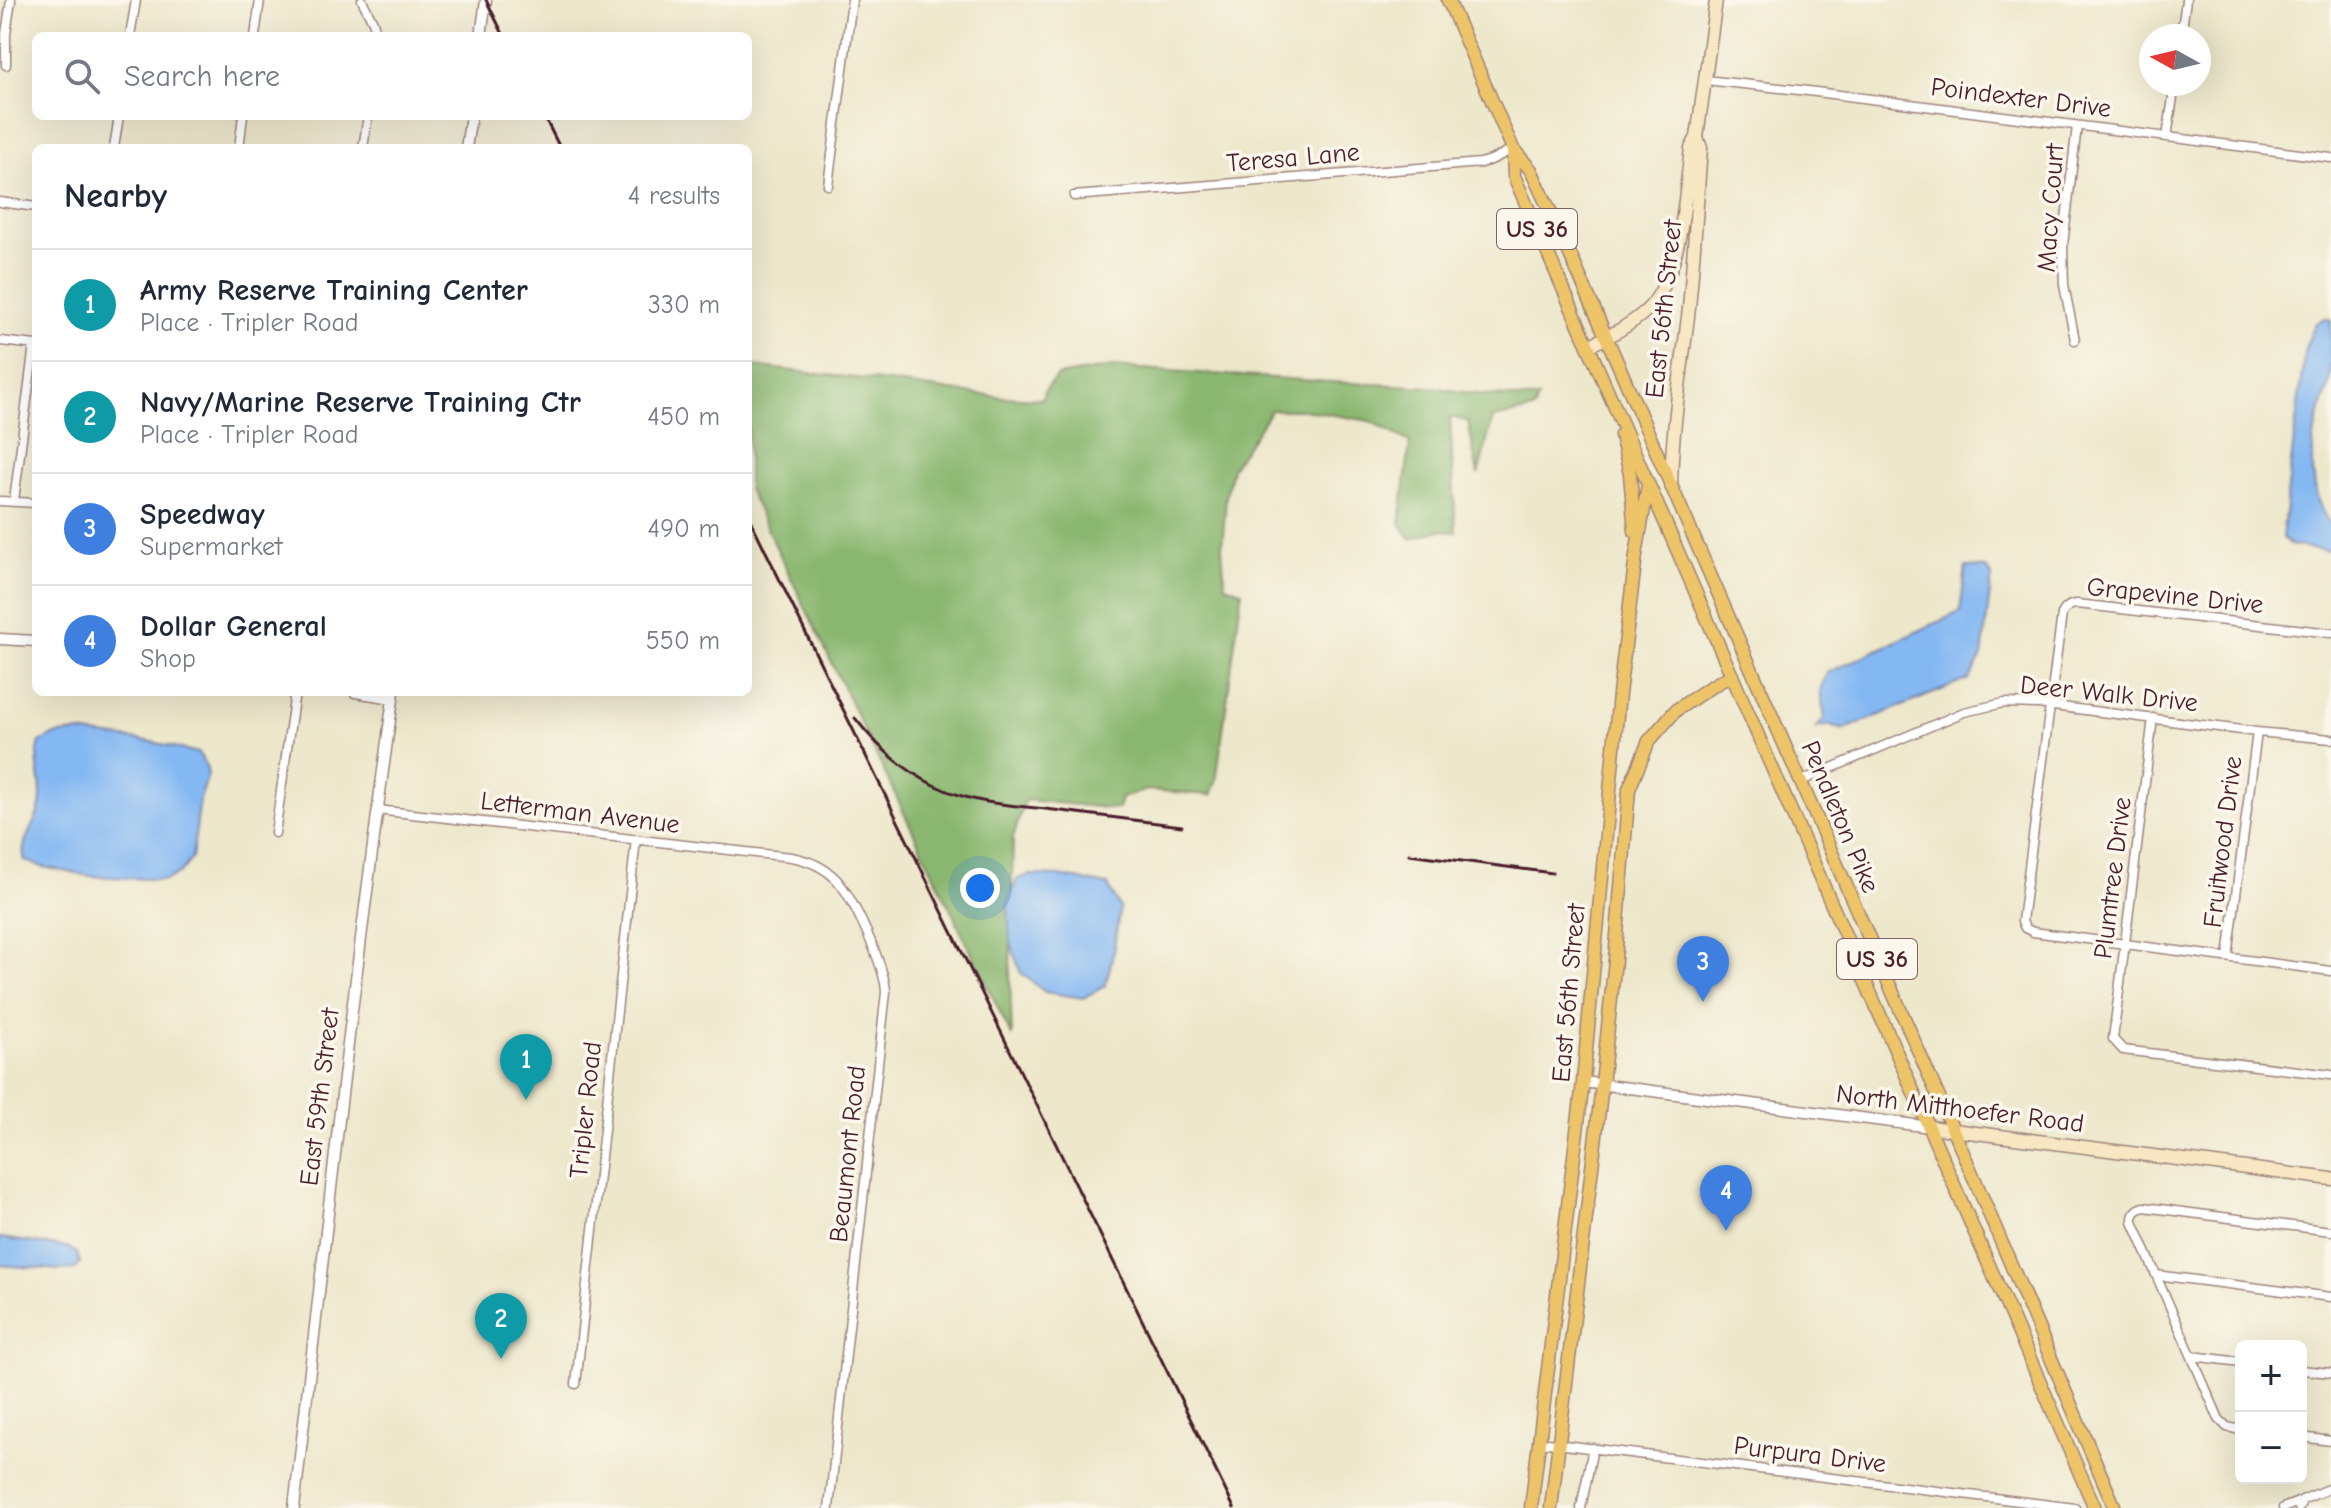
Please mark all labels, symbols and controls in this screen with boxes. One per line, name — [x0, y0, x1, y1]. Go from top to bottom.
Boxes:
north arrow — [2139, 24, 2211, 96]
search box — [32, 32, 752, 120]
icon: search — [60, 54, 104, 98]
text: Search here — [124, 59, 280, 94]
street label: Poindexter Drive — [1929, 72, 2113, 124]
street label: Teresa Lane — [1225, 137, 1361, 179]
street label: Macy Court — [2032, 141, 2071, 273]
text: Nearby — [64, 176, 167, 216]
text: 4 results — [628, 181, 720, 211]
road number: US 36 — [1497, 209, 1577, 249]
street label: East 56th Street — [1640, 217, 1688, 400]
text: Army Reserve Training Center — [140, 273, 528, 308]
text: 1 — [85, 290, 95, 320]
text: 330 m — [648, 290, 720, 320]
text: Place · Tripler Road — [140, 308, 359, 338]
text: Navy/Marine Reserve Training Ctr — [140, 385, 581, 420]
text: 2 — [84, 402, 96, 432]
text: 450 m — [647, 402, 720, 432]
text: Place · Tripler Road — [140, 420, 359, 450]
text: Speedway — [140, 497, 265, 532]
text: 3 — [84, 514, 96, 544]
text: 490 m — [648, 514, 720, 544]
text: Supermarket — [140, 532, 283, 562]
street label: Grapevine Drive — [2085, 572, 2265, 620]
text: Dollar General — [140, 609, 327, 644]
text: 4 — [84, 626, 96, 656]
text: 550 m — [646, 626, 720, 656]
text: Shop — [140, 644, 196, 674]
street label: Deer Walk Drive — [2019, 670, 2199, 718]
street label: Pendleton Pike — [1794, 736, 1886, 898]
street label: Fruitwood Drive — [2198, 754, 2248, 930]
street label: Letterman Avenue — [479, 786, 681, 840]
street label: Plumtree Drive — [2088, 795, 2138, 961]
your location — [960, 868, 1000, 908]
street label: East 56th Street — [1546, 901, 1592, 1084]
pin: 3 — [1677, 936, 1729, 1002]
road number: US 36 — [1837, 939, 1917, 979]
street label: East 59th Street — [294, 1005, 346, 1188]
pin: 1 — [500, 1034, 552, 1100]
street label: Tripler Road — [564, 1040, 608, 1180]
street label: Beaumont Road — [824, 1064, 872, 1244]
street label: North Mitthoefer Road — [1834, 1079, 2086, 1139]
pin: 4 — [1700, 1165, 1752, 1231]
pin: 2 — [475, 1293, 527, 1359]
map controls — [2235, 1340, 2307, 1484]
button: + — [2235, 1340, 2307, 1412]
button: − — [2235, 1412, 2307, 1484]
street label: Purpura Drive — [1732, 1431, 1888, 1479]

